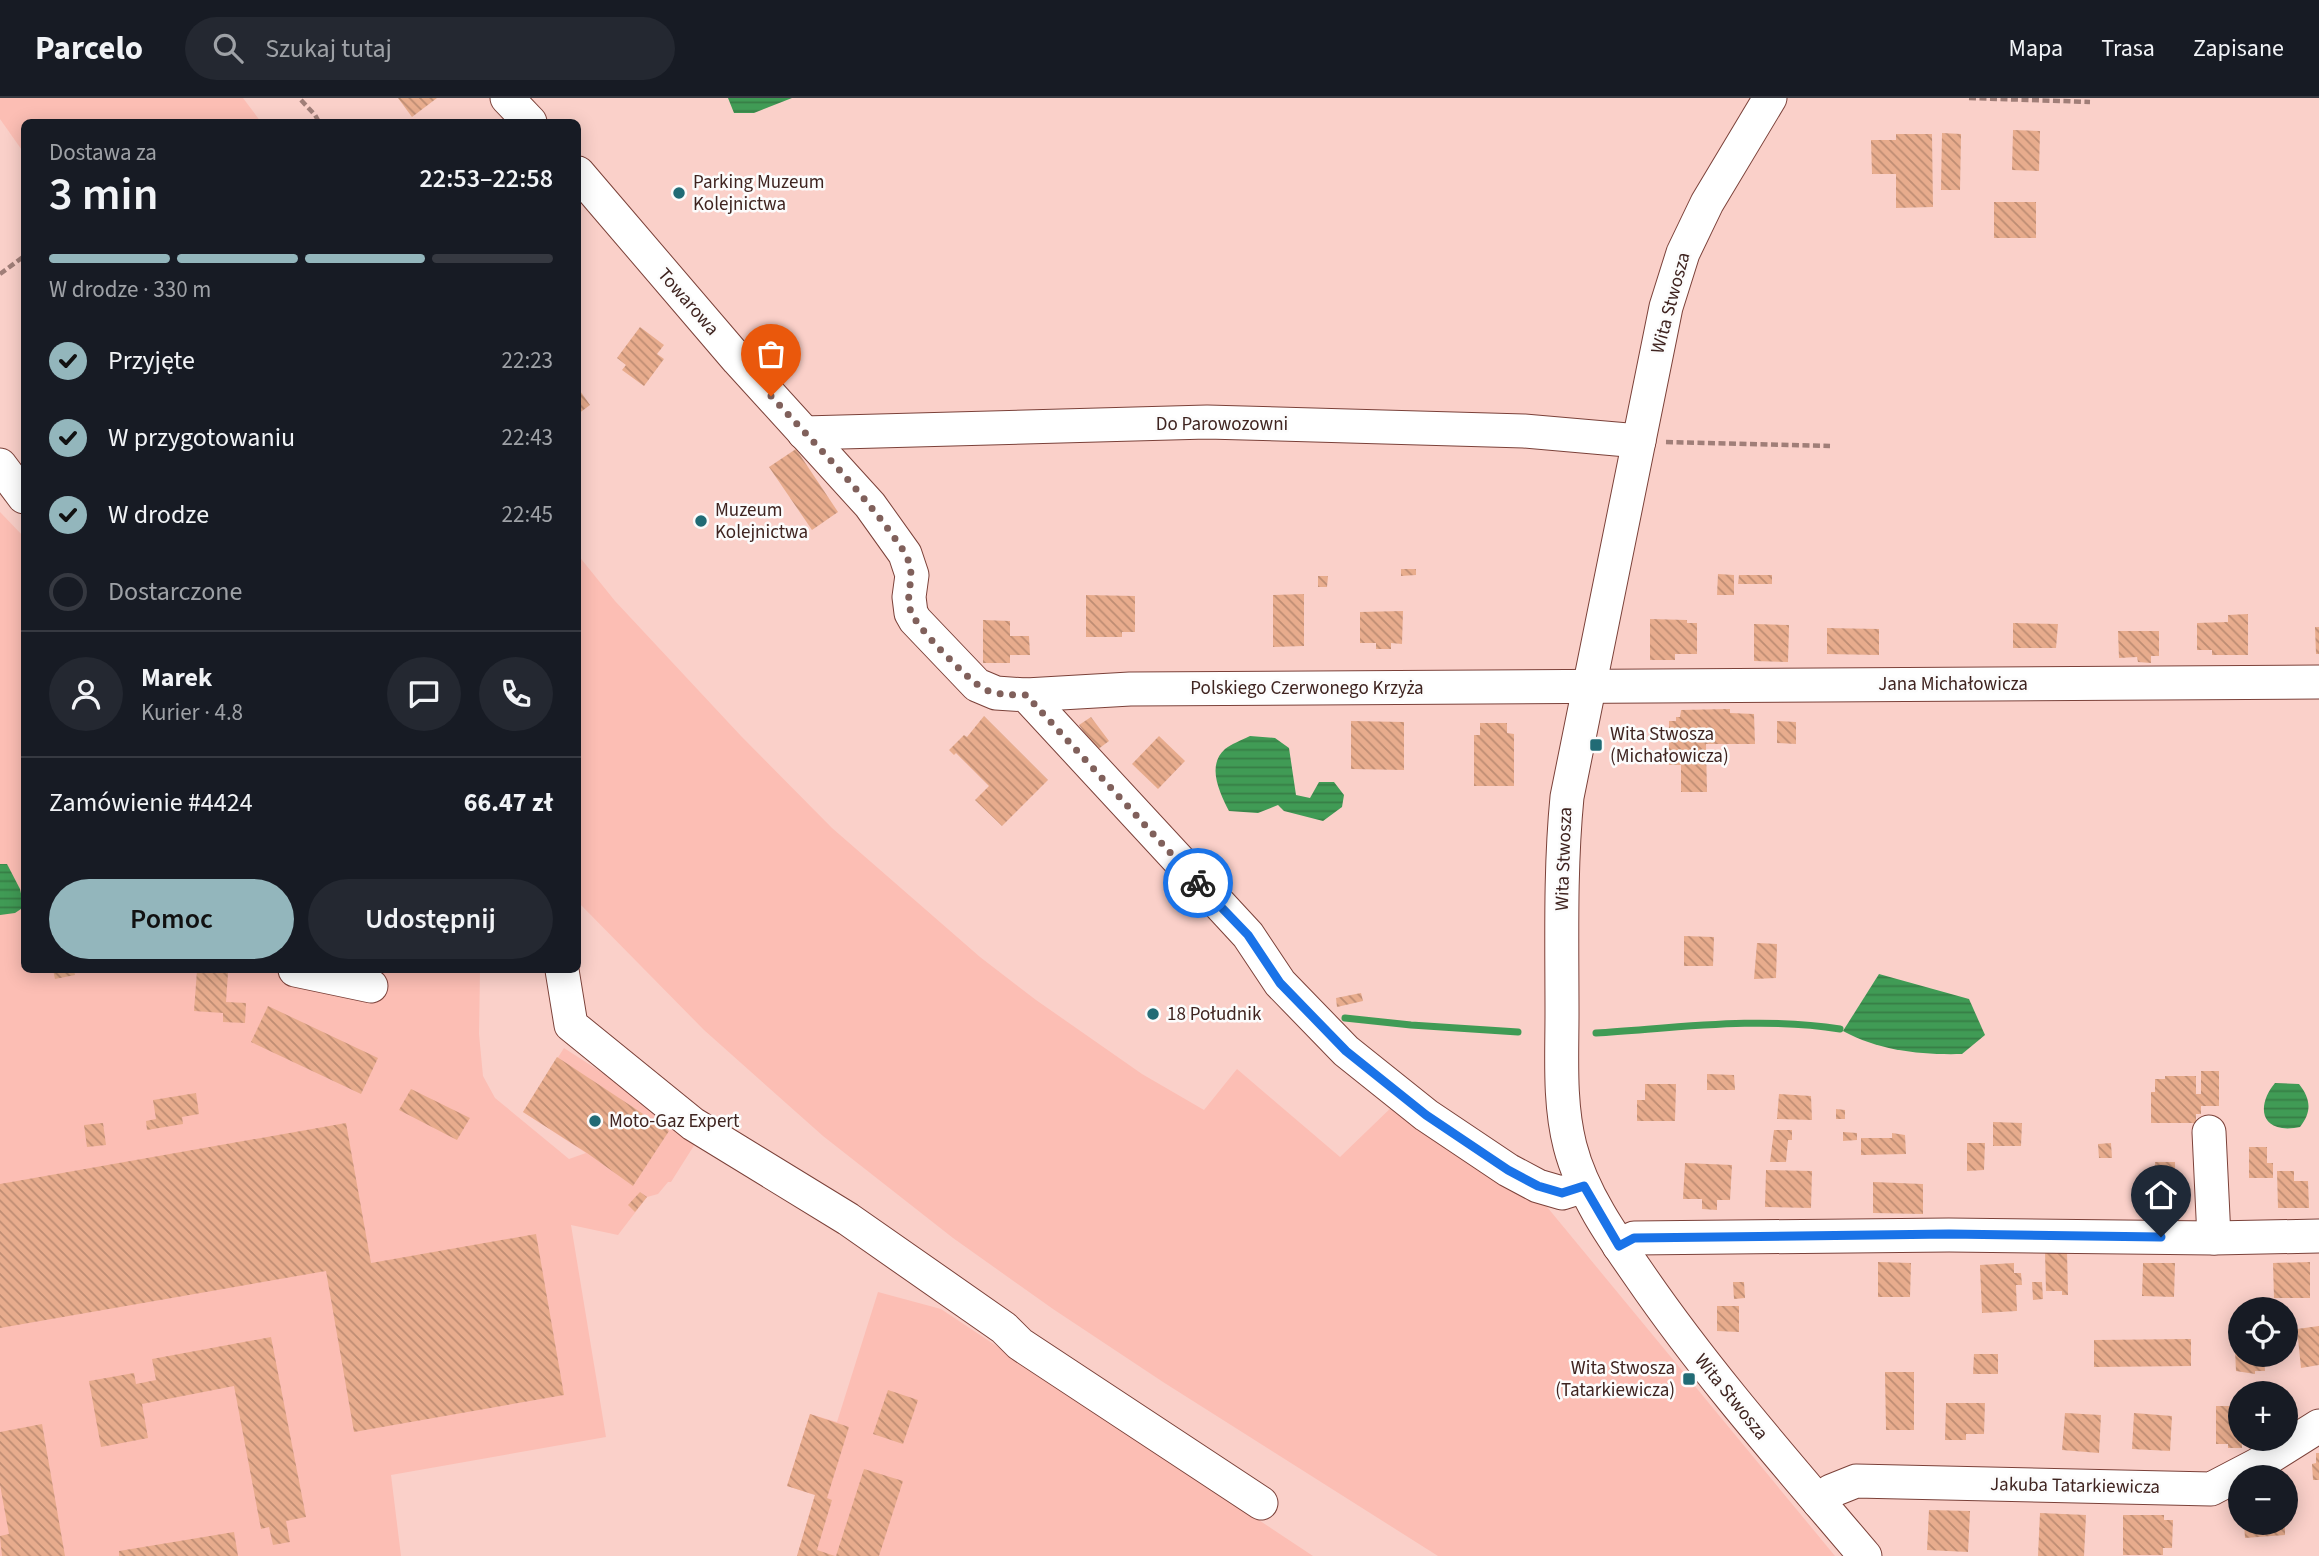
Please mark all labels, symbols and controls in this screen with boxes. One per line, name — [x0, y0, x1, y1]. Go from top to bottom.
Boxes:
search box — [185, 17, 675, 80]
text: Parcelo — [35, 25, 143, 72]
icon: search — [209, 29, 247, 67]
text: Szukaj tutaj — [265, 30, 392, 67]
text: Mapa — [2009, 31, 2063, 66]
text: Trasa — [2101, 31, 2155, 66]
text: Zapisane — [2193, 31, 2284, 66]
text: Dostawa za — [49, 136, 157, 169]
text: 22:53–22:58 — [420, 160, 553, 197]
text: 3 min — [49, 162, 158, 227]
place label: Parking Muzeum Kolejnictwa — [693, 169, 825, 218]
marker: Parking Muzeum Kolejnictwa — [671, 185, 687, 201]
street label: Wita Stwosza — [1644, 249, 1698, 357]
street label: Towarowa — [651, 262, 725, 342]
text: W drodze · 330 m — [49, 273, 211, 306]
pin — [741, 324, 801, 396]
icon: bag — [752, 335, 790, 373]
icon: check — [49, 342, 87, 380]
text: Przyjęte — [108, 342, 195, 379]
text: 22:23 — [502, 344, 553, 377]
street label: Do Parowozowni — [1156, 411, 1288, 438]
icon: check — [49, 419, 87, 457]
text: W przygotowaniu — [108, 419, 295, 456]
text: 22:43 — [502, 421, 553, 454]
icon: check — [49, 496, 87, 534]
text: W drodze — [108, 496, 209, 533]
place label: Muzeum Kolejnictwa — [715, 497, 808, 546]
text: 22:45 — [502, 498, 553, 531]
marker: Muzeum Kolejnictwa — [693, 513, 709, 529]
text: Dostarczone — [108, 573, 242, 610]
button: person — [49, 657, 123, 731]
button: chat — [387, 657, 461, 731]
button: phone — [479, 657, 553, 731]
text: Marek — [141, 659, 212, 696]
street label: Jana Michałowicza — [1878, 671, 2028, 698]
street label: Polskiego Czerwonego Krzyża — [1190, 675, 1424, 702]
text: Kurier · 4.8 — [141, 696, 243, 729]
place label: Wita Stwosza (Michałowicza) — [1610, 721, 1729, 770]
marker: Wita Stwosza (Michałowicza) — [1588, 737, 1604, 753]
text: Zamówienie #4424 — [49, 784, 253, 821]
text: 66.47 zł — [464, 784, 553, 821]
street label: Wita Stwosza — [1549, 806, 1579, 912]
courier — [1163, 848, 1233, 918]
icon: bike — [1179, 864, 1217, 902]
button: Pomoc — [49, 879, 294, 959]
button: Udostępnij — [308, 879, 553, 959]
place label: 18 Południk — [1167, 1001, 1262, 1028]
marker: 18 Południk — [1145, 1006, 1161, 1022]
place label: Moto-Gaz Expert — [609, 1108, 740, 1135]
marker: Moto-Gaz Expert — [587, 1113, 603, 1129]
pin — [2131, 1165, 2191, 1237]
icon: home — [2142, 1176, 2180, 1214]
map controls — [2228, 1297, 2298, 1535]
button: locate — [2228, 1297, 2298, 1367]
street label: Wita Stwosza — [1688, 1348, 1774, 1446]
place label: Wita Stwosza (Tatarkiewicza) — [1555, 1355, 1675, 1404]
marker: Wita Stwosza (Tatarkiewicza) — [1681, 1371, 1697, 1387]
button: + — [2228, 1381, 2298, 1451]
button: − — [2228, 1465, 2298, 1535]
street label: Jakuba Tatarkiewicza — [1990, 1471, 2160, 1501]

